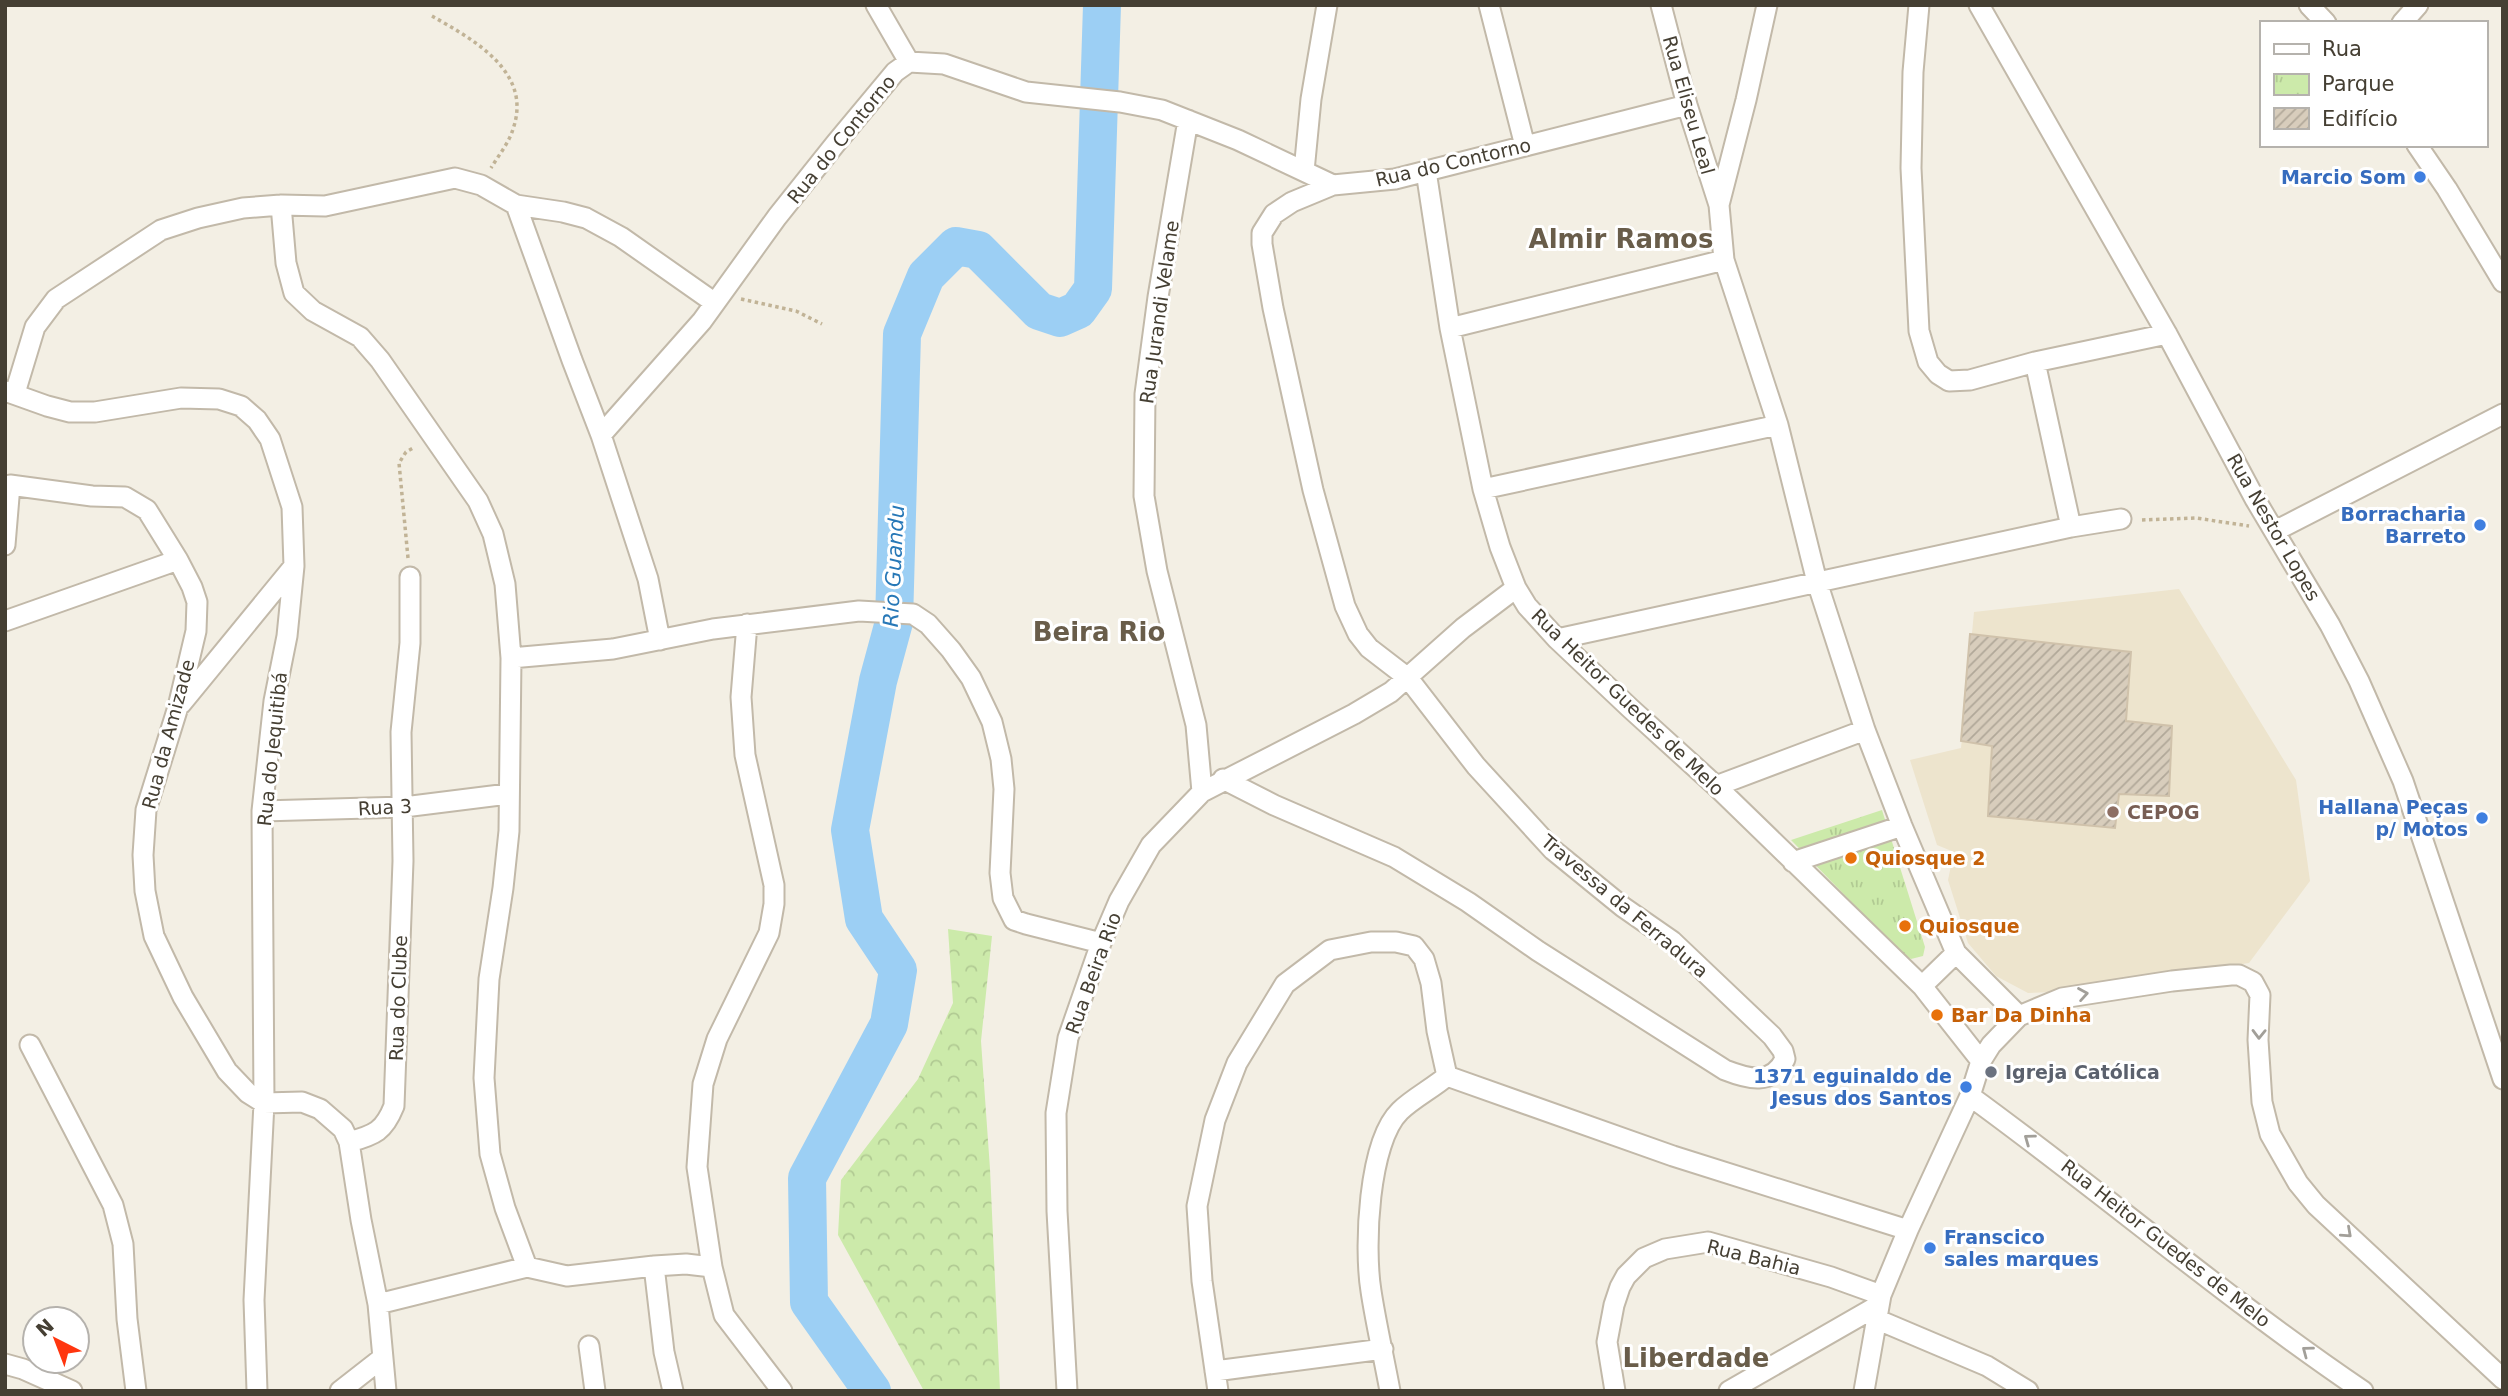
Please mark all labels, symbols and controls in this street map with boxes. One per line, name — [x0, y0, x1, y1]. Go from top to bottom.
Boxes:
legend — [2260, 21, 2487, 147]
street label: Rua Eliseu Leal — [1659, 33, 1719, 177]
text: Rua — [2322, 37, 2362, 61]
street label: Rua do Contorno — [782, 70, 900, 208]
text: Parque — [2322, 72, 2394, 96]
text: Edifício — [2322, 107, 2398, 131]
street label: Rua do Contorno — [1373, 133, 1533, 191]
place label: Marcio Som — [2281, 166, 2406, 188]
marker: Marcio Som — [2412, 169, 2428, 185]
street label: Rua Jurandi Velame — [1135, 219, 1183, 405]
district label: Almir Ramos — [1529, 224, 1713, 254]
street label: Rua Nestor Lopes — [2223, 449, 2325, 605]
place label: Borracharia Barreto — [2341, 503, 2466, 547]
water label: Rio Guandu — [879, 504, 909, 628]
marker: Borracharia Barreto — [2472, 517, 2488, 533]
street label: Rua Heitor Guedes de Melo — [1527, 604, 1729, 800]
district label: Beira Rio — [1033, 617, 1165, 647]
street label: Rua da Amizade — [137, 657, 199, 811]
street label: Rua do Jequitibá — [253, 671, 291, 827]
street label: Rua 3 — [357, 795, 413, 819]
place label: Hallana Peças p/ Motos — [2318, 796, 2468, 840]
place label: CEPOG — [2127, 801, 2200, 823]
marker: CEPOG — [2105, 804, 2121, 820]
marker: Hallana Peças p/ Motos — [2474, 810, 2490, 826]
street label: Travessa da Ferradura — [1537, 829, 1713, 982]
place label: Quiosque 2 — [1865, 847, 1985, 869]
marker: Quiosque 2 — [1843, 850, 1859, 866]
street label: Rua Beira Rio — [1061, 909, 1125, 1037]
place label: Quiosque — [1919, 915, 2020, 937]
marker: Quiosque — [1897, 918, 1913, 934]
street label: Rua do Clube — [385, 935, 411, 1061]
one-way arrow — [2077, 987, 2089, 1002]
place label: Bar Da Dinha — [1951, 1004, 2092, 1026]
marker: Bar Da Dinha — [1929, 1007, 1945, 1023]
one-way arrow — [2251, 1030, 2267, 1040]
place label: Igreja Católica — [2005, 1061, 2160, 1083]
marker: Igreja Católica — [1983, 1064, 1999, 1080]
place label: 1371 eguinaldo de Jesus dos Santos — [1753, 1065, 1952, 1109]
marker: 1371 eguinaldo de Jesus dos Santos — [1958, 1079, 1974, 1095]
one-way arrow — [2024, 1135, 2037, 1147]
street label: Rua Heitor Guedes de Melo — [2057, 1155, 2275, 1331]
one-way arrow — [2339, 1225, 2352, 1237]
place label: Franscico sales marques — [1944, 1226, 2099, 1270]
street label: Rua Bahia — [1705, 1235, 1803, 1279]
marker: Franscico sales marques — [1922, 1240, 1938, 1256]
north arrow — [21, 1305, 91, 1375]
text: N — [31, 1314, 58, 1341]
district label: Liberdade — [1623, 1343, 1769, 1373]
one-way arrow — [2302, 1347, 2315, 1360]

